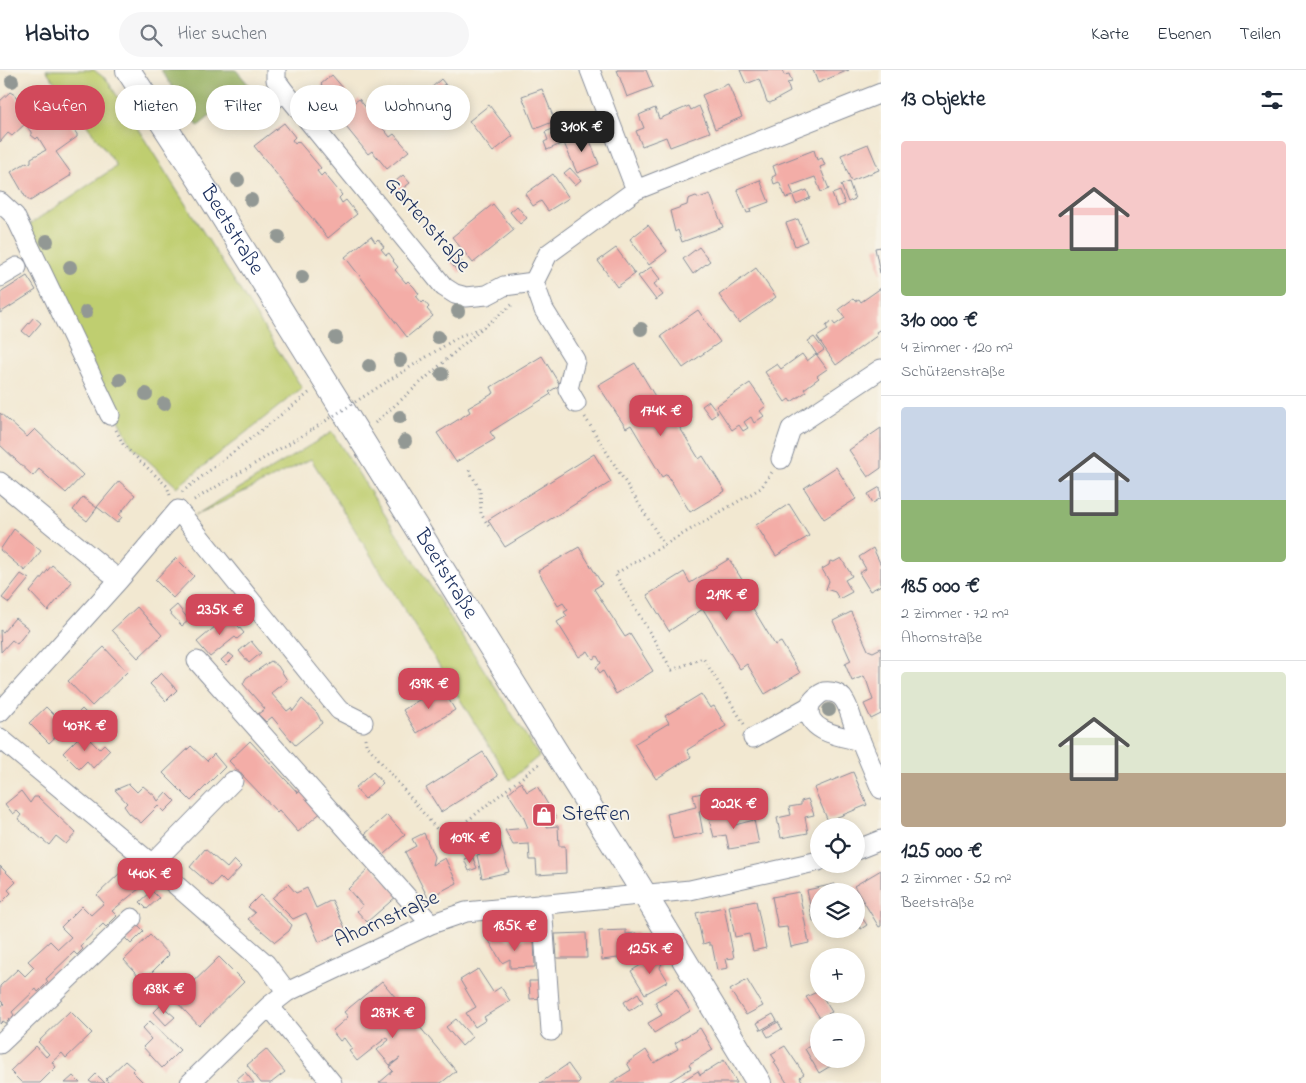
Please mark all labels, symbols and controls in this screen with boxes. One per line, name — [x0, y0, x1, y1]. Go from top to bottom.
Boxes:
search box — [119, 12, 469, 57]
text: Habito — [25, 17, 89, 52]
icon: search — [137, 21, 165, 49]
text: Hier suchen — [177, 21, 267, 48]
text: Karte — [1091, 22, 1129, 48]
text: Ebenen — [1157, 22, 1211, 48]
text: Teilen — [1239, 22, 1281, 48]
chip: Kaufen — [15, 85, 105, 130]
chip: Mieten — [115, 85, 196, 130]
chip: Filter — [206, 85, 280, 130]
chip: Neu — [290, 85, 356, 130]
chip: Wohnung — [366, 85, 470, 130]
text: 13 Objekte — [901, 85, 985, 115]
icon: filters — [1258, 86, 1286, 114]
pin: 310K € — [541, 111, 623, 153]
text: 310K € — [561, 115, 603, 139]
street label: Gartenstraße — [376, 170, 478, 281]
icon: home — [1049, 174, 1139, 264]
street label: Beetstraße — [191, 179, 272, 282]
text: 310 000 € — [901, 306, 978, 336]
text: 4 Zimmer · 120 m² — [901, 336, 1013, 360]
text: Schützenstraße — [901, 360, 1005, 384]
pin: 174K € — [620, 394, 702, 437]
text: 174K € — [640, 399, 682, 423]
icon: home — [1049, 439, 1139, 529]
street label: Beetstraße — [405, 522, 486, 626]
text: 185 000 € — [901, 572, 980, 602]
pin: 219K € — [686, 578, 768, 621]
text: 219K € — [707, 583, 747, 607]
pin: 235K € — [179, 594, 261, 636]
text: 235K € — [197, 598, 243, 622]
text: 2 Zimmer · 72 m² — [901, 602, 1009, 626]
text: Ahornstraße — [901, 626, 982, 650]
pin: 139K € — [388, 668, 470, 710]
text: 139K € — [409, 672, 449, 696]
icon: home — [1049, 704, 1139, 794]
pin: 407K € — [44, 710, 126, 752]
text: 407K € — [63, 714, 107, 738]
pin: 202K € — [693, 788, 775, 830]
text: 202K € — [711, 792, 757, 816]
place label: Steffen — [562, 799, 630, 831]
shop icon: Steffen — [531, 802, 557, 828]
map controls — [810, 818, 865, 1068]
button: locate — [810, 818, 865, 873]
pin: 109K € — [429, 822, 511, 864]
text: 109K € — [450, 826, 490, 850]
text: 125 000 € — [901, 837, 982, 867]
pin: 440K € — [109, 858, 191, 900]
text: 440K € — [128, 862, 172, 886]
text: 2 Zimmer · 52 m² — [901, 867, 1012, 891]
street label: Ahornstraße — [329, 883, 445, 957]
button: layers — [810, 883, 865, 938]
text: Beetstraße — [901, 891, 974, 915]
pin: 185K € — [474, 910, 556, 952]
text: 185K € — [493, 914, 537, 938]
pin: 125K € — [609, 932, 691, 975]
text: 125K € — [627, 937, 673, 961]
button: + — [810, 948, 865, 1003]
pin: 138K € — [123, 972, 205, 1015]
text: 138K € — [144, 977, 184, 1001]
pin: 287K € — [352, 996, 434, 1039]
text: 287K € — [371, 1001, 415, 1025]
button: − — [810, 1013, 865, 1068]

